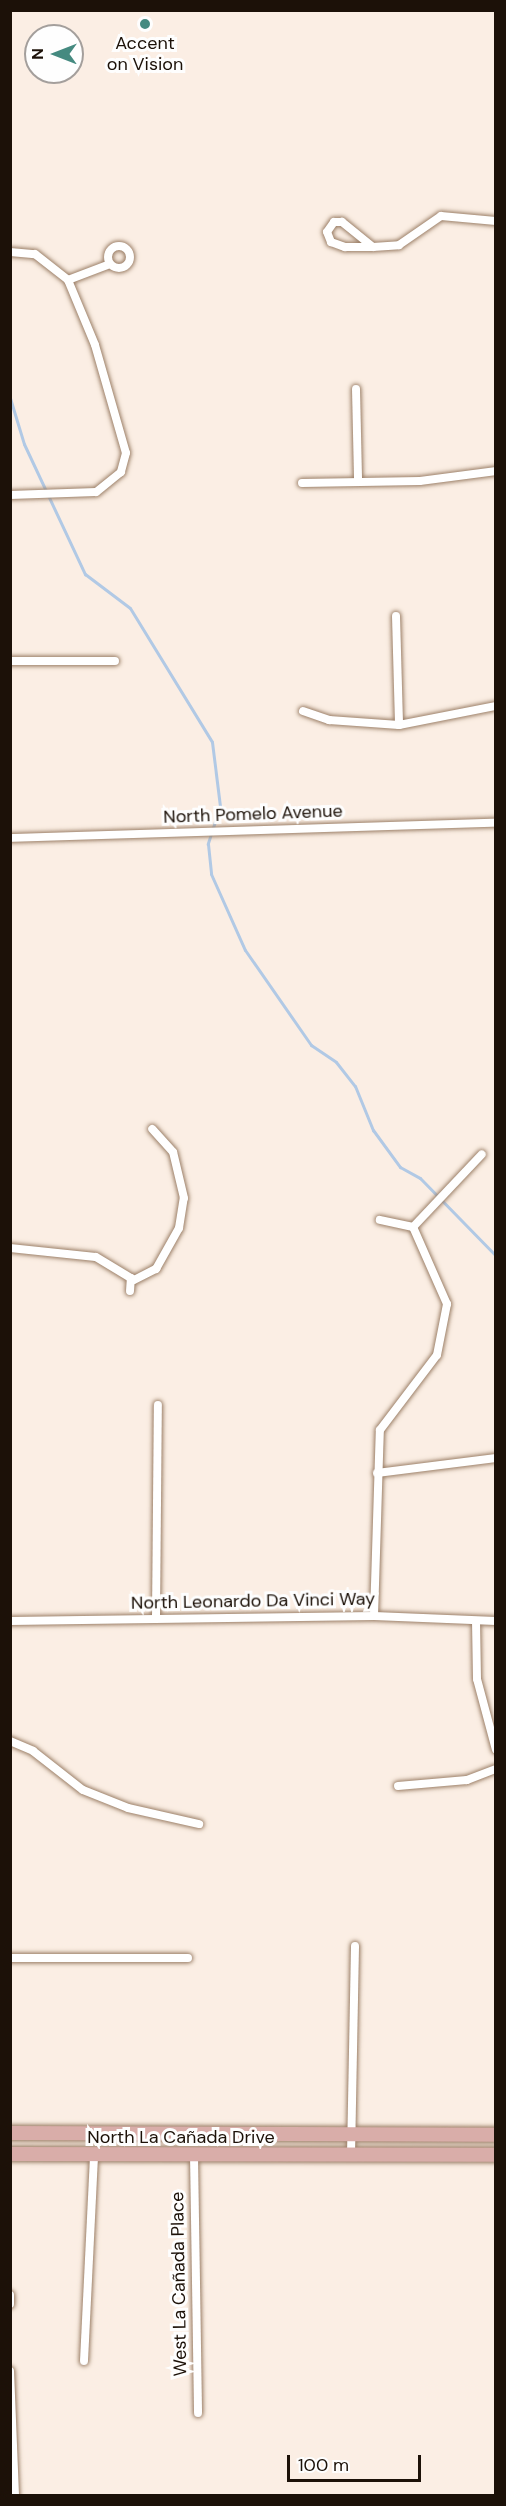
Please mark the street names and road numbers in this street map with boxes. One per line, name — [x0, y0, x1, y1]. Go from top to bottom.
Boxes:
street label: North Pomelo Avenue — [163, 800, 343, 828]
street label: North Leonardo Da Vinci Way — [131, 1588, 375, 1614]
street label: North La Cañada Drive — [87, 2126, 275, 2148]
street label: West La Cañada Place — [167, 2191, 191, 2377]

